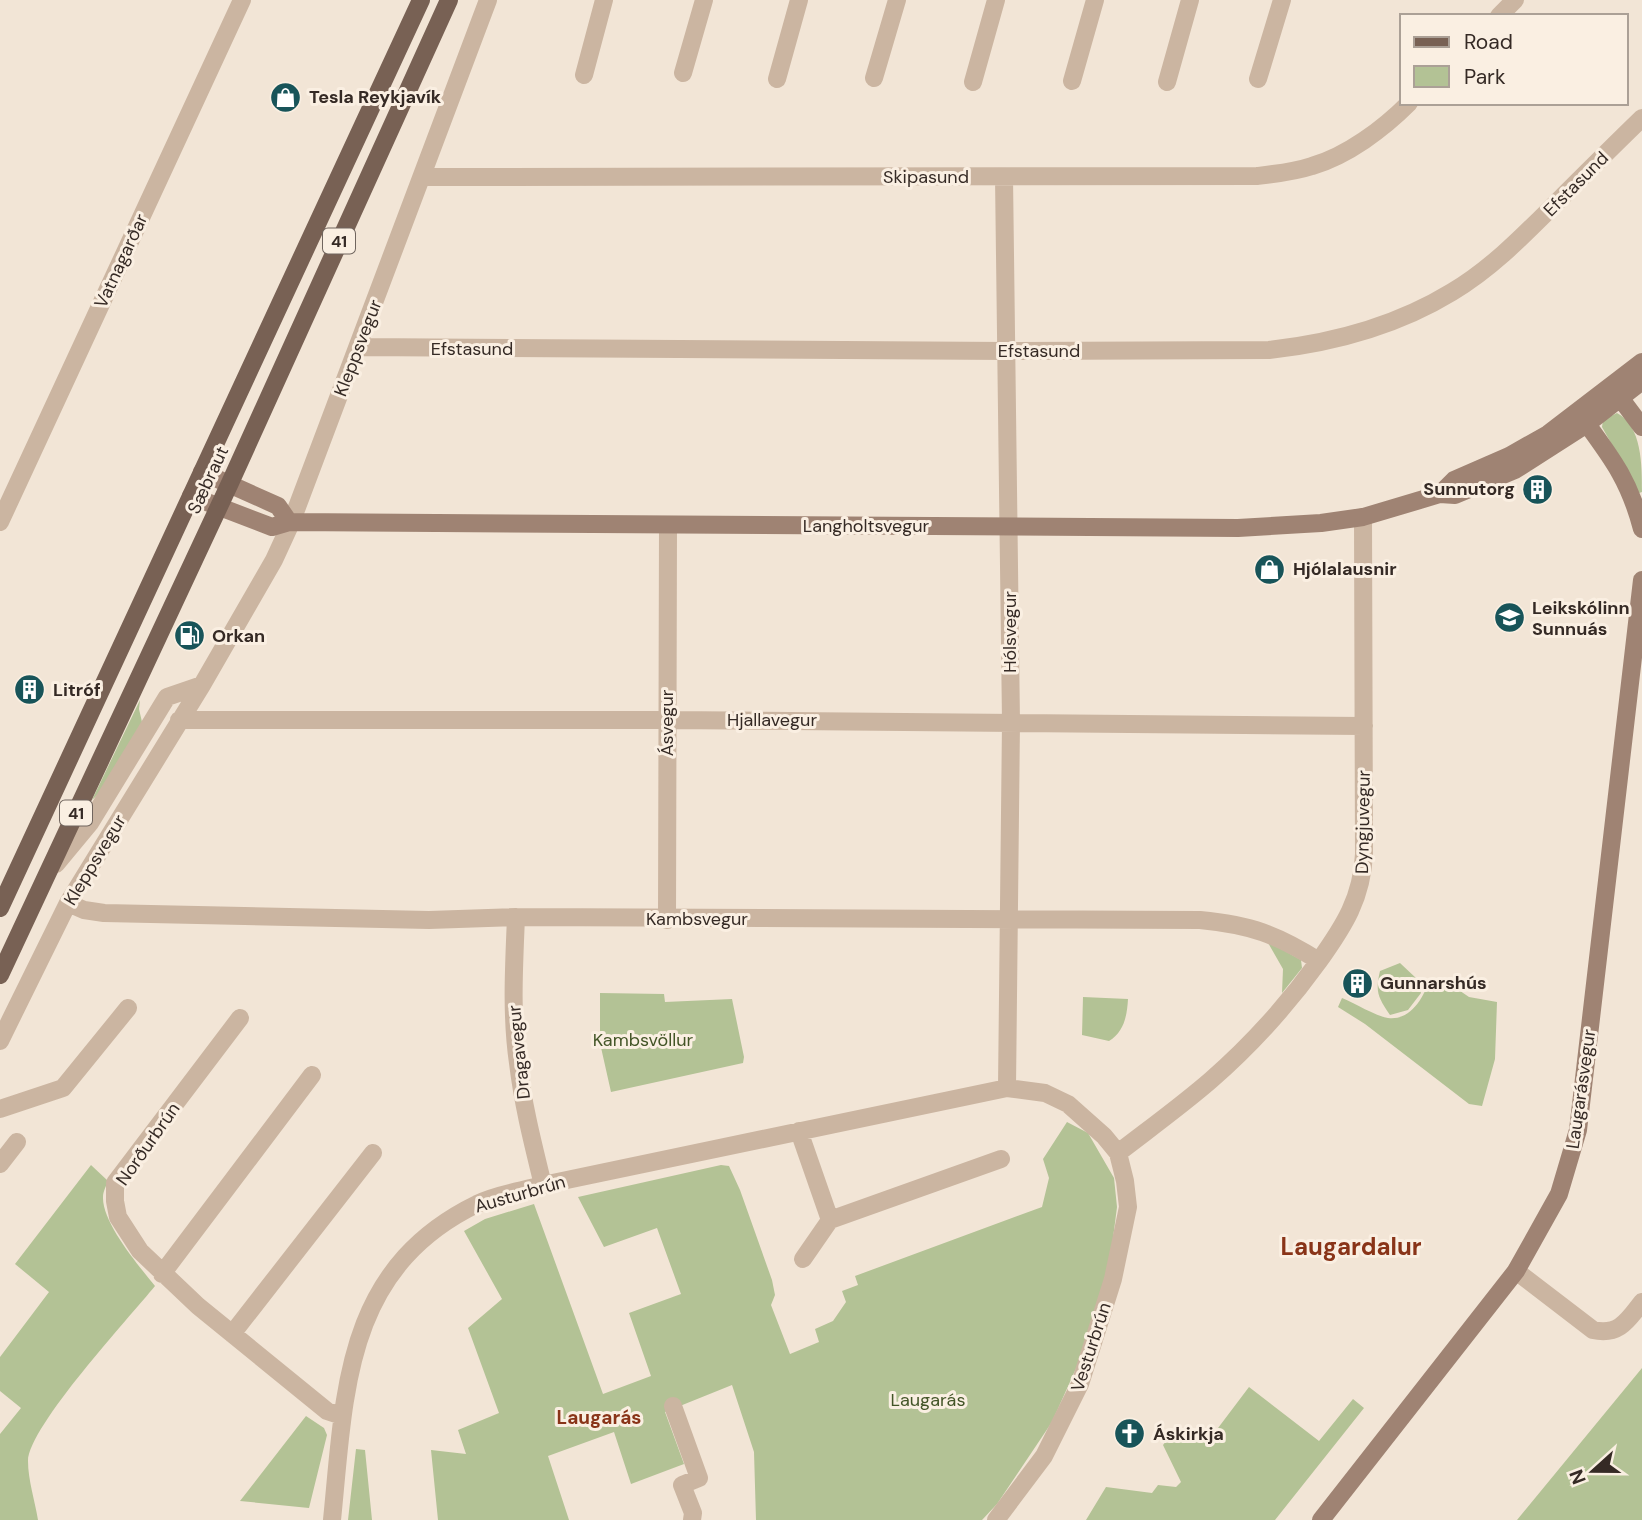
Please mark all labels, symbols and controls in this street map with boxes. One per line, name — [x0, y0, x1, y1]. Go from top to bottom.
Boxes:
legend — [1400, 14, 1628, 105]
text: Road — [1464, 28, 1513, 56]
text: Park — [1464, 63, 1506, 91]
shop icon: Tesla Reykjavík — [269, 80, 303, 114]
place label: Tesla Reykjavík — [309, 85, 442, 109]
street label: Efstasund — [1538, 146, 1614, 222]
street label: Skipasund — [883, 165, 969, 189]
street label: Vatnagarðar — [89, 210, 153, 312]
road number: 41 — [323, 229, 355, 254]
street label: Kleppsvegur — [329, 296, 388, 400]
street label: Efstasund — [431, 337, 513, 361]
street label: Efstasund — [998, 339, 1080, 363]
street label: Sæbraut — [182, 442, 234, 518]
building icon: Sunnutorg — [1521, 472, 1555, 506]
place label: Sunnutorg — [1423, 477, 1515, 501]
street label: Langholtsvegur — [803, 514, 930, 538]
shop icon: Hjólalausnir — [1253, 552, 1287, 586]
place label: Hjólalausnir — [1293, 557, 1397, 581]
street label: Hólsvegur — [998, 591, 1022, 673]
place label: Leikskólinn Sunnuás — [1532, 596, 1630, 641]
school or university icon: Leikskólinn Sunnuás — [1492, 601, 1526, 635]
fuel station icon: Orkan — [172, 619, 206, 653]
place label: Orkan — [212, 624, 265, 648]
building icon: Litróf — [13, 673, 47, 707]
place label: Litróf — [53, 678, 101, 702]
street label: Ásvegur — [655, 689, 679, 756]
street label: Hjallavegur — [727, 708, 817, 732]
street label: Dyngjuvegur — [1350, 769, 1376, 874]
road number: 41 — [60, 800, 92, 826]
street label: Kleppsvegur — [58, 810, 132, 910]
street label: Kambsvegur — [646, 907, 748, 931]
building icon: Gunnarshús — [1340, 966, 1374, 1000]
place label: Gunnarshús — [1380, 971, 1487, 995]
street label: Dragavegur — [502, 1003, 536, 1100]
street label: Laugarásvegur — [1561, 1027, 1601, 1150]
park label: Kambsvöllur — [593, 1028, 694, 1052]
street label: Norðurbrún — [111, 1098, 185, 1190]
street label: Austurbrún — [472, 1170, 568, 1218]
district label: Laugardalur — [1280, 1231, 1422, 1262]
street label: Vesturbrún — [1065, 1299, 1117, 1395]
park label: Laugarás — [891, 1388, 965, 1412]
district label: Laugarás — [557, 1405, 641, 1430]
church icon: Áskirkja — [1113, 1417, 1147, 1451]
place label: Áskirkja — [1153, 1422, 1224, 1446]
north arrow — [1558, 1436, 1628, 1506]
text: N — [1563, 1466, 1592, 1488]

